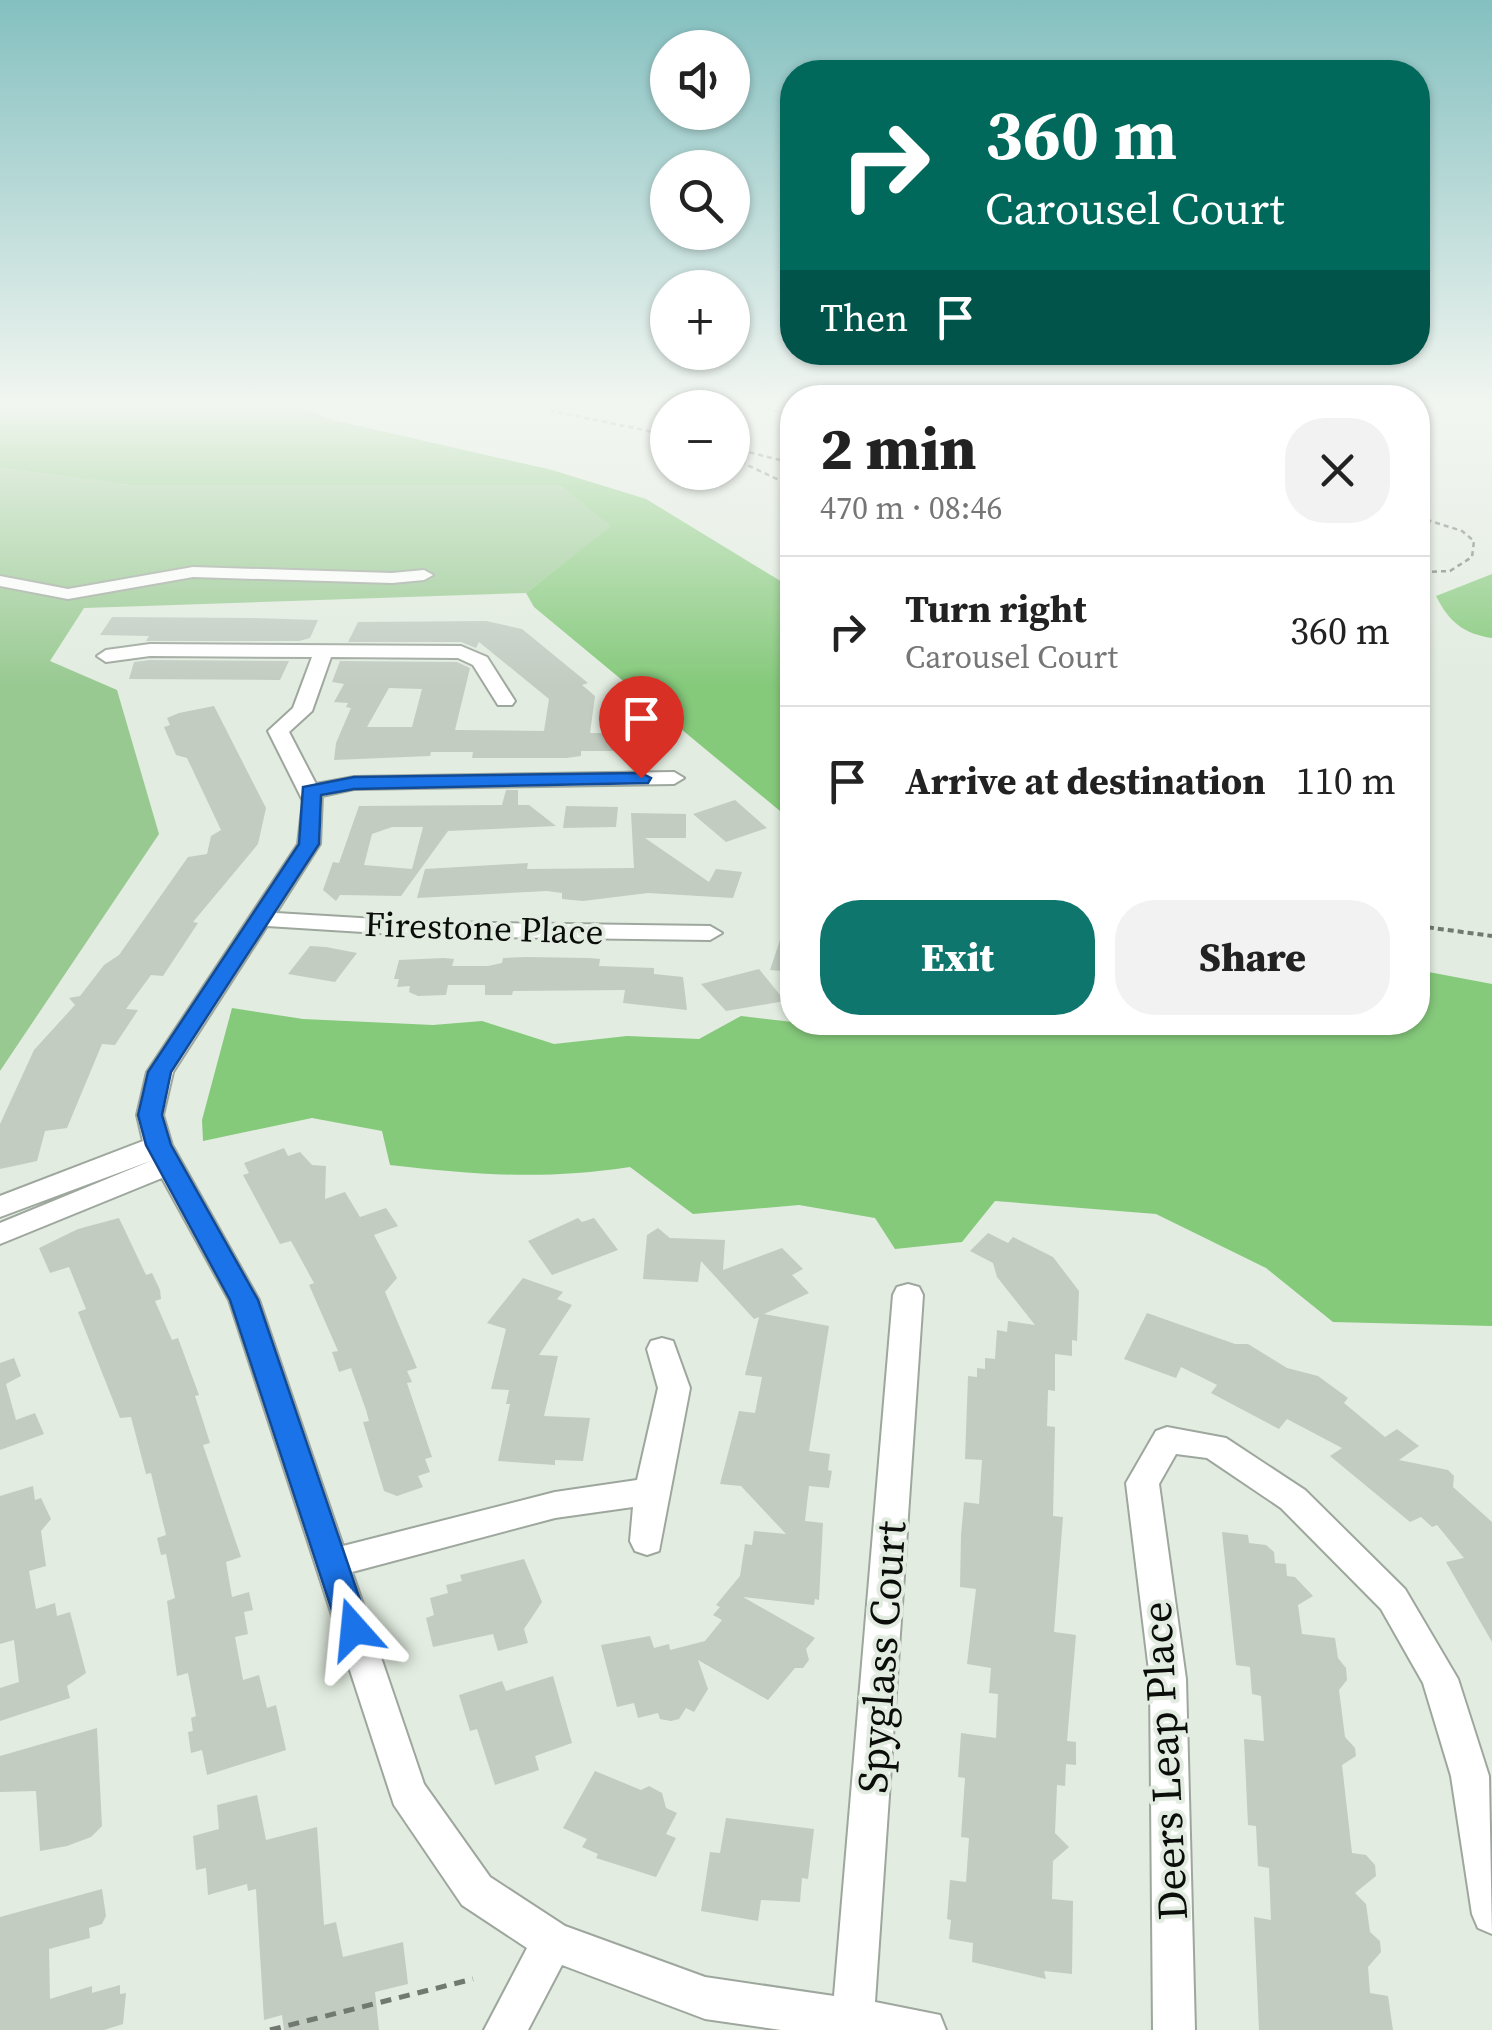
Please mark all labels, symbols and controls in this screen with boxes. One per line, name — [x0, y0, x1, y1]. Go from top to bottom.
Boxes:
map controls — [650, 30, 750, 490]
button: sound — [650, 30, 750, 130]
text: 360 m — [985, 86, 1177, 182]
icon: right — [820, 100, 950, 230]
button: search — [650, 150, 750, 250]
text: Carousel Court — [985, 177, 1284, 239]
button: + — [650, 270, 750, 370]
icon: arrive — [928, 290, 983, 345]
text: Then — [820, 292, 908, 344]
button: − — [650, 390, 750, 490]
text: 2 min — [820, 407, 976, 489]
button: close — [1285, 418, 1390, 523]
text: 470 m · 08:46 — [820, 486, 1002, 530]
text: Turn right — [905, 583, 1087, 635]
icon: right — [820, 604, 875, 659]
text: 360 m — [1290, 605, 1390, 657]
text: Carousel Court — [905, 635, 1118, 679]
pin — [599, 676, 684, 779]
icon: arrive — [614, 691, 669, 746]
icon: arrive — [820, 754, 875, 809]
text: Arrive at destination — [905, 755, 1266, 807]
text: 110 m — [1296, 755, 1396, 807]
street label: Firestone Place — [364, 900, 604, 956]
button: Exit — [820, 900, 1095, 1015]
button: Share — [1115, 900, 1390, 1015]
street label: Spyglass Court — [843, 1519, 919, 1795]
position arrow — [302, 1577, 406, 1681]
street label: Deers Leap Place — [1127, 1600, 1201, 1922]

